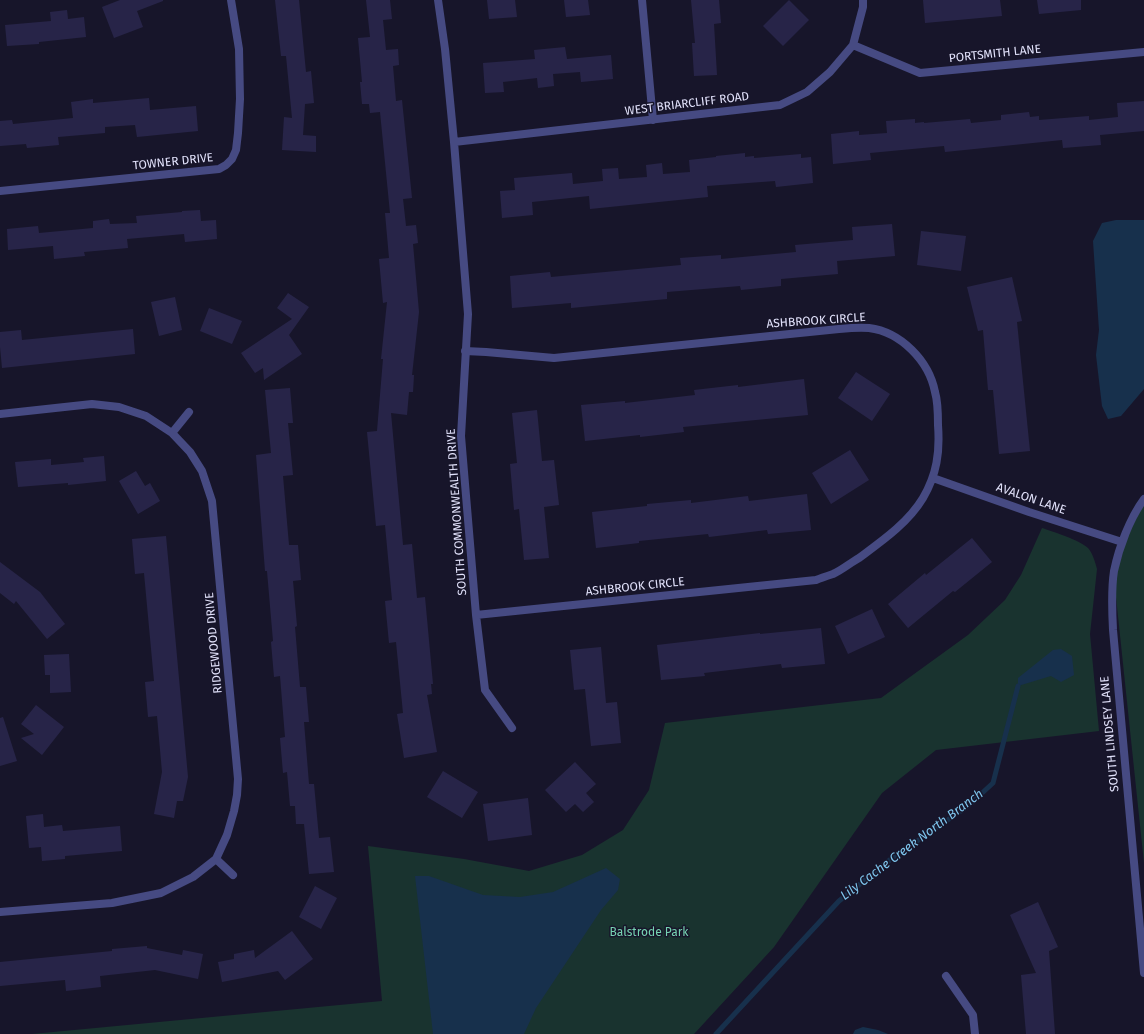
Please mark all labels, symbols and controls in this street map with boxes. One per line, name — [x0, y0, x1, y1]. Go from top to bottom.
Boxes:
street label: PORTSMITH LANE — [948, 42, 1042, 66]
street label: WEST BRIARCLIFF ROAD — [624, 89, 750, 119]
street label: TOWNER DRIVE — [132, 151, 214, 173]
street label: ASHBROOK CIRCLE — [766, 310, 866, 332]
street label: SOUTH COMMONWEALTH DRIVE — [444, 428, 470, 596]
street label: AVALON LANE — [994, 480, 1068, 518]
street label: ASHBROOK CIRCLE — [585, 575, 685, 599]
street label: RIDGEWOOD DRIVE — [202, 592, 226, 694]
street label: SOUTH LINDSEY LANE — [1098, 676, 1122, 792]
water label: Lily Cache Creek North Branch — [838, 786, 986, 904]
park label: Balstrode Park — [610, 926, 688, 940]

